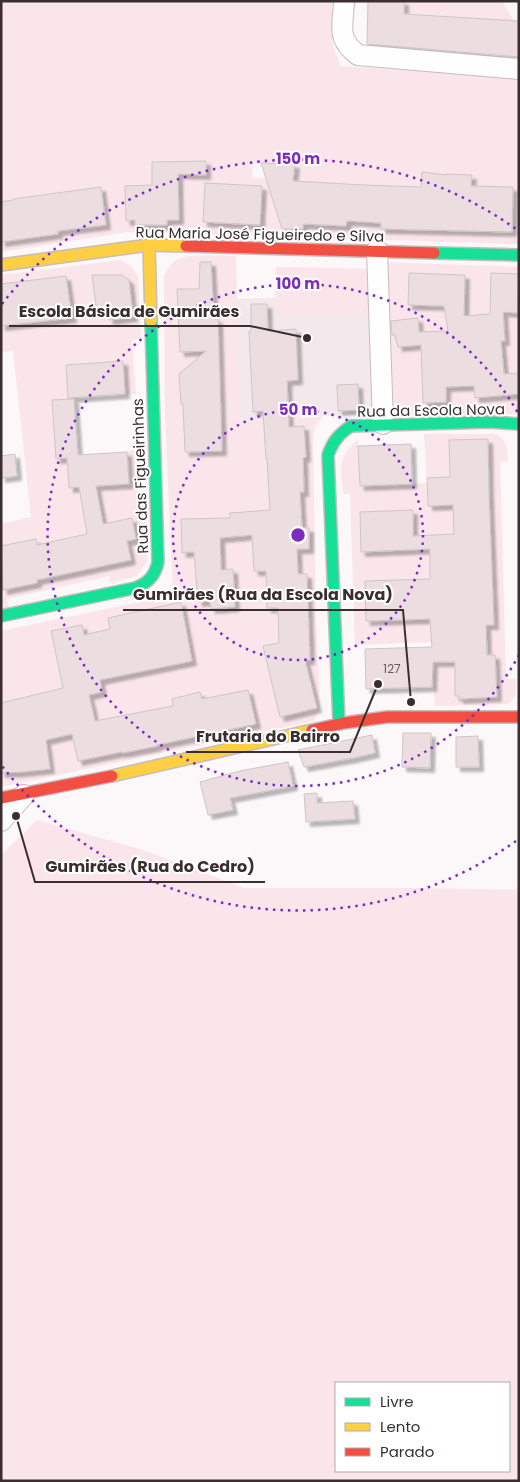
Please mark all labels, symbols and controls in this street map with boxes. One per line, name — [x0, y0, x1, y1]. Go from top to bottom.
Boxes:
text: 150 m — [276, 148, 320, 169]
street label: Rua Maria José Figueiredo e Silva — [135, 221, 385, 247]
text: 100 m — [276, 273, 320, 294]
callout: Escola Básica de Gumirães — [9, 295, 250, 326]
text: Escola Básica de Gumirães — [19, 300, 239, 323]
street label: Rua das Figueirinhas — [127, 398, 153, 554]
street label: Rua da Escola Nova — [357, 398, 505, 422]
text: 50 m — [279, 399, 317, 420]
centre of rings — [289, 526, 307, 544]
callout: Gumirães (Rua da Escola Nova) — [123, 579, 403, 610]
text: Gumirães (Rua da Escola Nova) — [133, 583, 393, 606]
house number: 127 — [383, 660, 401, 677]
callout: Frutaria do Bairro — [186, 721, 350, 752]
text: Frutaria do Bairro — [196, 725, 340, 748]
callout: Gumirães (Rua do Cedro) — [35, 851, 265, 882]
text: Gumirães (Rua do Cedro) — [45, 855, 255, 878]
legend — [335, 1382, 510, 1472]
text: Livre — [380, 1391, 413, 1412]
text: Lento — [380, 1416, 420, 1437]
text: Parado — [380, 1441, 434, 1462]

